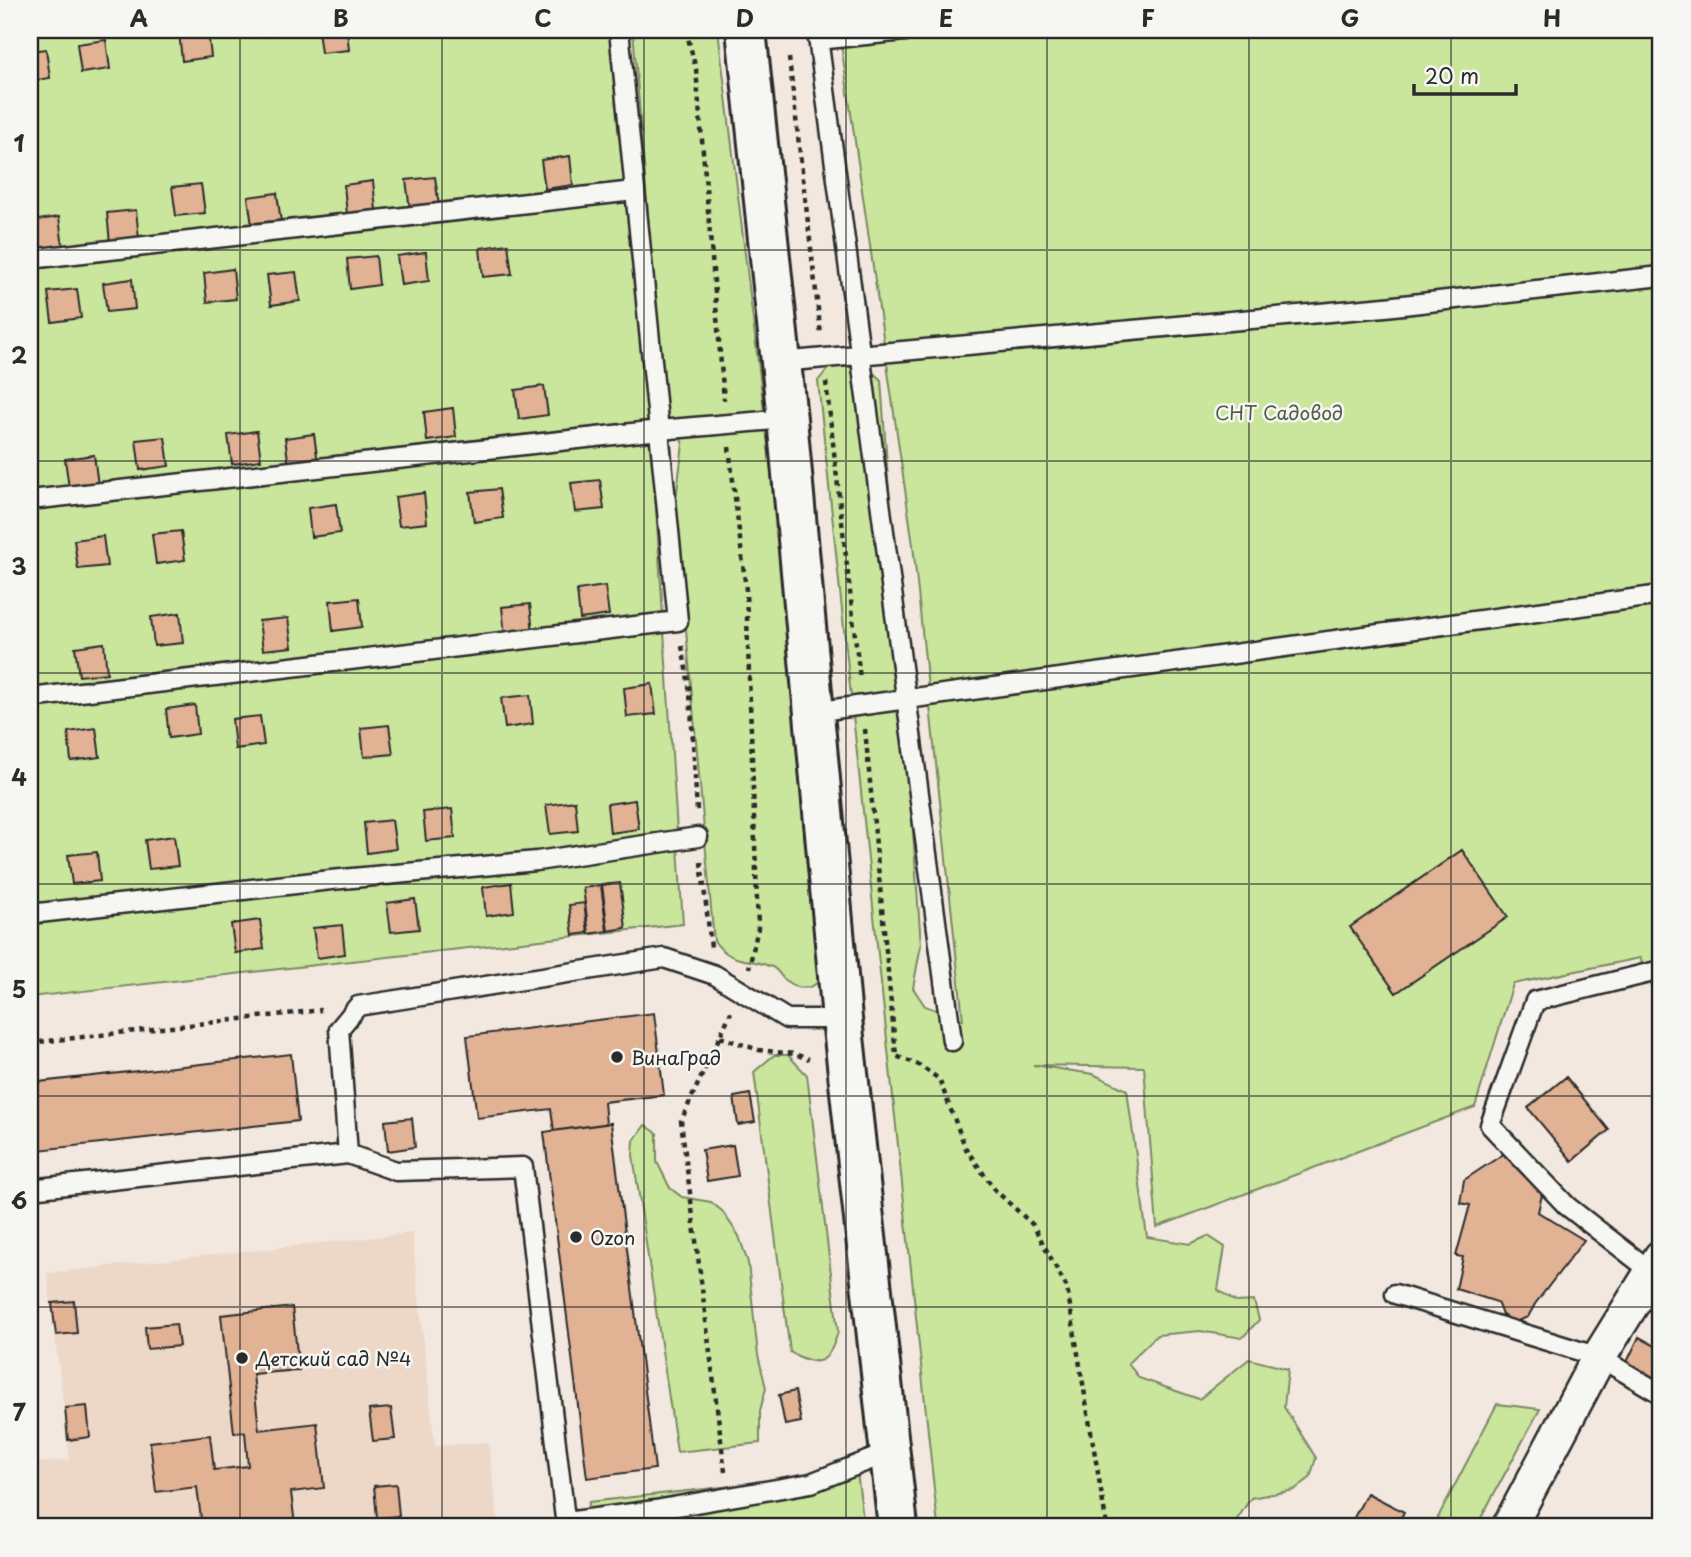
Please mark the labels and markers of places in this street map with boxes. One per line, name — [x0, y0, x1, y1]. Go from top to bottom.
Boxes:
place label: ВинаГрад — [631, 1043, 721, 1071]
marker: ВинаГрад — [609, 1049, 625, 1065]
place label: Ozon — [590, 1223, 635, 1251]
marker: Ozon — [568, 1229, 584, 1245]
place label: Детский сад №4 — [255, 1344, 412, 1372]
marker: Детский сад №4 — [234, 1350, 250, 1366]

